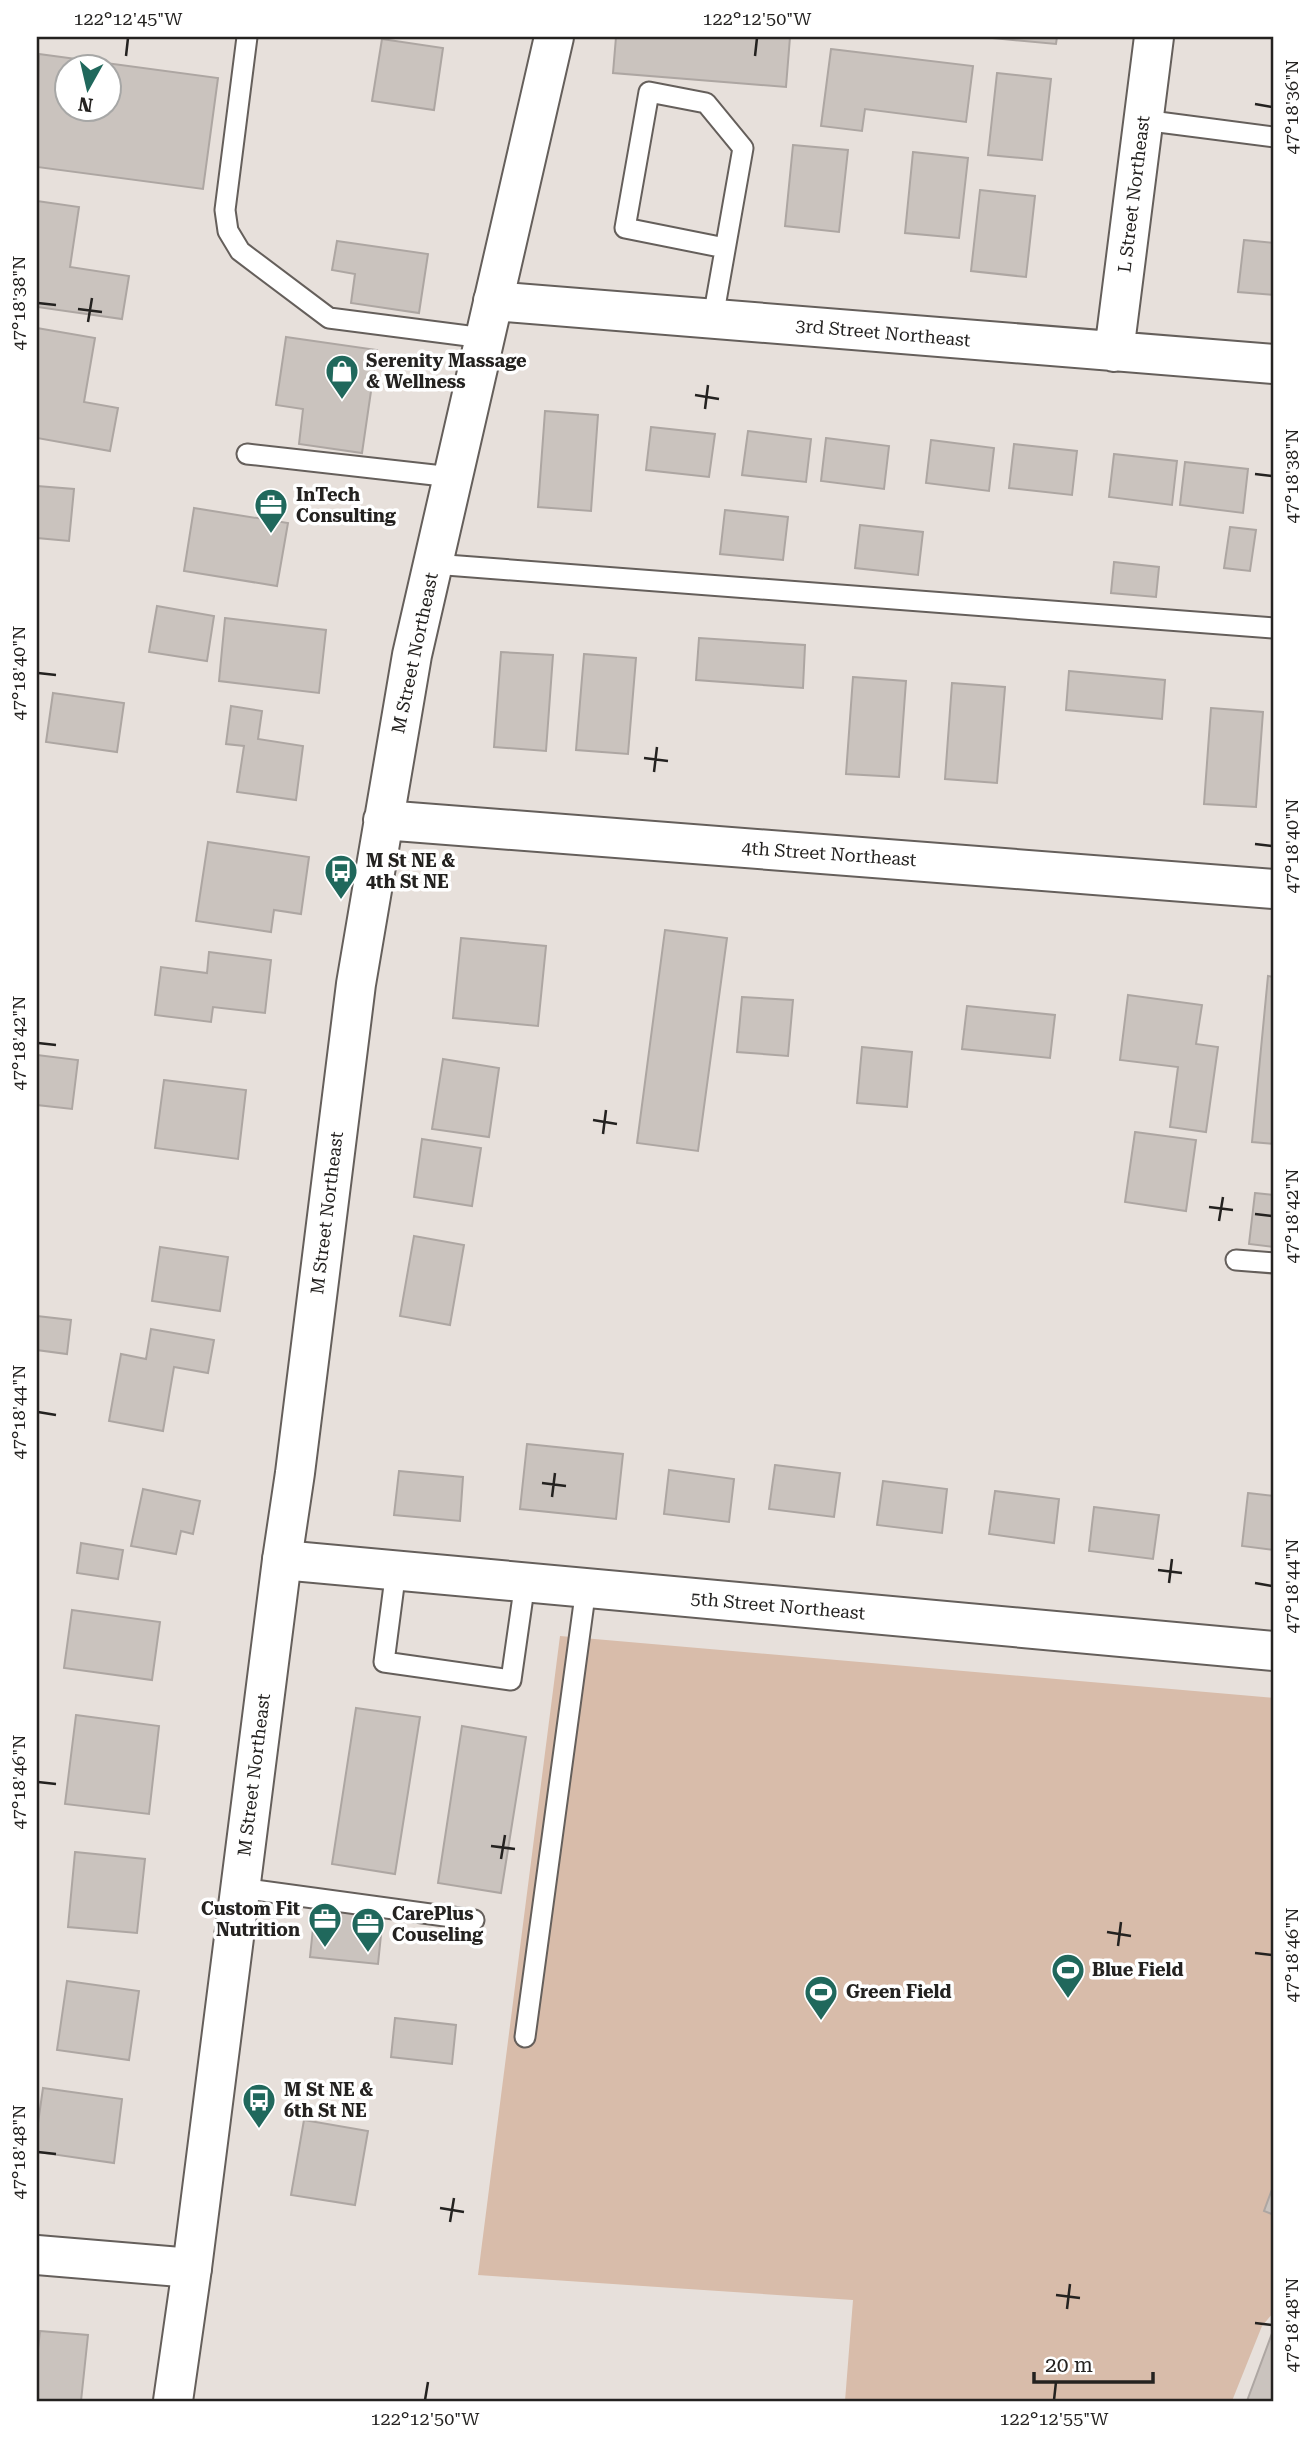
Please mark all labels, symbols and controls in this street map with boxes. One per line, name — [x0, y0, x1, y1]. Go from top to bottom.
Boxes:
text: 122°12'45"W — [74, 8, 183, 29]
text: 122°12'50"W — [703, 8, 812, 29]
north arrow — [52, 52, 122, 122]
text: 47°18'36"N — [1281, 60, 1302, 154]
text: N — [76, 92, 95, 117]
street label: L Street Northeast — [1113, 114, 1154, 274]
text: 47°18'38"N — [8, 256, 29, 350]
street label: 3rd Street Northeast — [795, 314, 972, 351]
place label: Serenity Massage & Wellness — [366, 350, 527, 392]
shop icon: Serenity Massage & Wellness — [323, 352, 361, 401]
text: 47°18'38"N — [1281, 429, 1302, 523]
place label: InTech Consulting — [296, 484, 397, 526]
office icon: InTech Consulting — [252, 486, 290, 535]
street label: M Street Northeast — [387, 570, 442, 735]
text: 47°18'40"N — [8, 626, 29, 720]
text: 47°18'40"N — [1281, 799, 1302, 893]
street label: 4th Street Northeast — [741, 837, 917, 870]
place label: M St NE & 4th St NE — [366, 850, 455, 892]
bus stop icon: M St NE & 4th St NE — [322, 852, 360, 901]
text: 47°18'42"N — [8, 996, 29, 1090]
street label: M Street Northeast — [306, 1130, 347, 1296]
text: 47°18'42"N — [1281, 1169, 1302, 1263]
text: 47°18'44"N — [8, 1365, 29, 1459]
text: 47°18'44"N — [1281, 1539, 1302, 1633]
street label: 5th Street Northeast — [690, 1587, 867, 1624]
street label: M Street Northeast — [233, 1692, 274, 1858]
text: 47°18'46"N — [8, 1735, 29, 1829]
place label: Custom Fit Nutrition — [201, 1898, 300, 1940]
office icon: Custom Fit Nutrition — [306, 1900, 344, 1949]
place label: CarePlus Couseling — [392, 1903, 484, 1945]
office icon: CarePlus Couseling — [349, 1905, 387, 1954]
text: 47°18'46"N — [1281, 1908, 1302, 2002]
sports icon: Blue Field — [1049, 1951, 1087, 2000]
place label: Blue Field — [1092, 1959, 1183, 1980]
sports icon: Green Field — [802, 1973, 840, 2022]
place label: Green Field — [846, 1981, 952, 2002]
place label: M St NE & 6th St NE — [284, 2079, 373, 2121]
bus stop icon: M St NE & 6th St NE — [240, 2081, 278, 2130]
text: 47°18'48"N — [8, 2105, 29, 2199]
text: 47°18'48"N — [1281, 2278, 1302, 2372]
scale bar — [1034, 2340, 1154, 2384]
text: 20 m — [1045, 2353, 1093, 2377]
text: 122°12'50"W — [371, 2408, 480, 2429]
text: 122°12'55"W — [1000, 2408, 1109, 2429]

